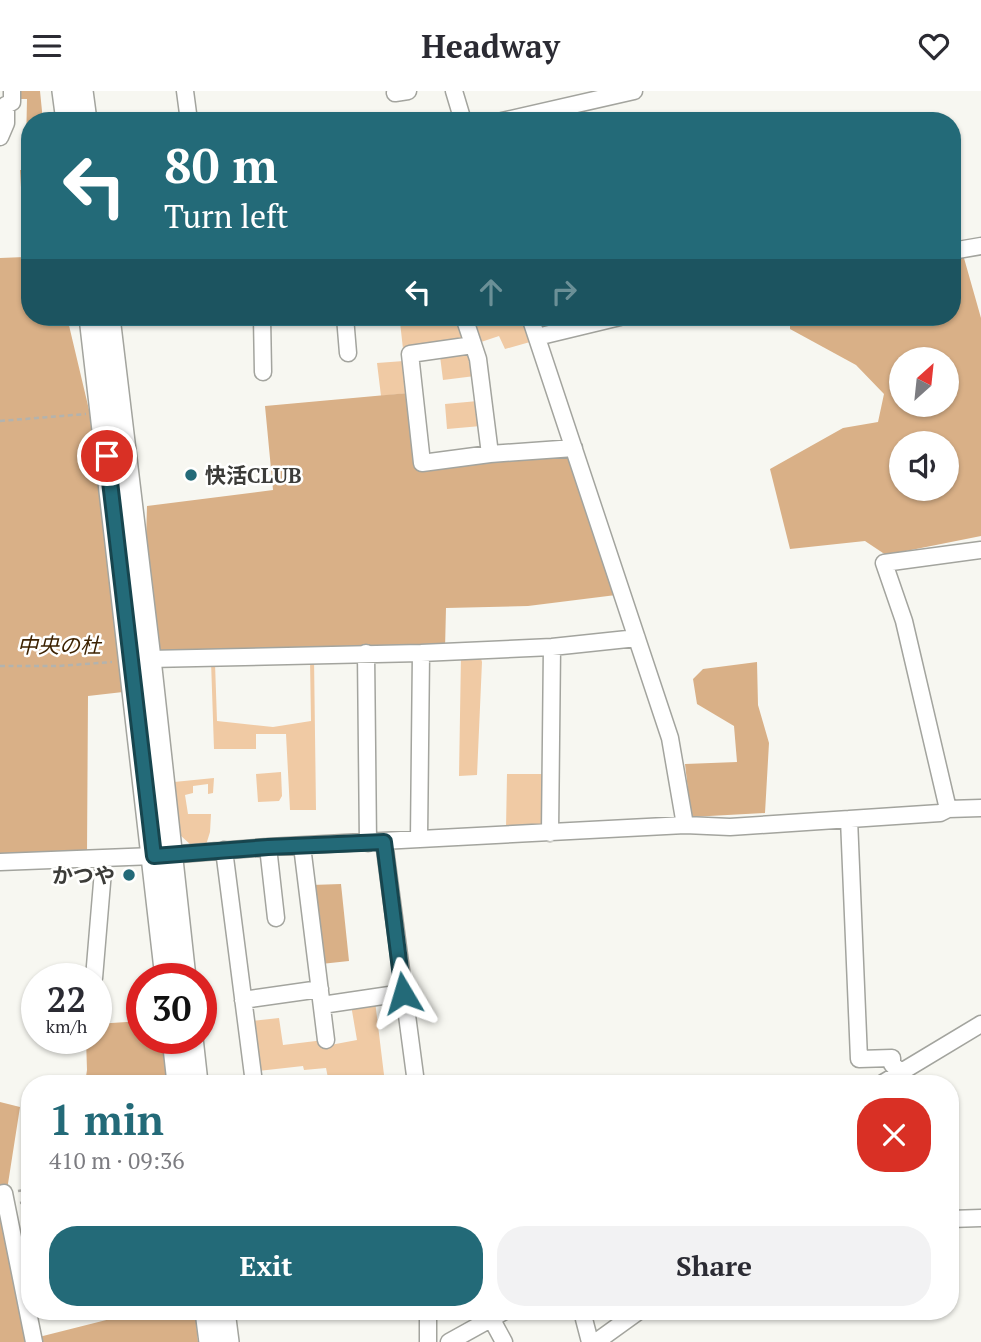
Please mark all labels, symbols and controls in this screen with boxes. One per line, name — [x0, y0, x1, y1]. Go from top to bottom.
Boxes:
text: Headway — [421, 25, 560, 67]
icon: menu — [28, 27, 66, 65]
icon: heart — [915, 27, 953, 65]
text: 80 m — [164, 132, 278, 197]
icon: left — [49, 140, 140, 231]
text: Turn left — [164, 195, 288, 237]
icon: left — [399, 273, 437, 311]
icon: ahead — [472, 273, 510, 311]
icon: right — [545, 273, 583, 311]
north arrow — [889, 347, 959, 417]
map controls — [889, 347, 959, 501]
pin — [77, 426, 137, 486]
button: sound — [889, 431, 959, 501]
icon: arrive — [88, 437, 126, 475]
place label: 快活CLUB — [205, 461, 302, 489]
marker: 快活CLUB — [183, 467, 199, 483]
park label: 中央の杜 — [17, 631, 103, 659]
place label: かつや — [52, 861, 115, 889]
marker: かつや — [121, 867, 137, 883]
position arrow — [366, 956, 440, 1030]
speed limit sign: 30 — [126, 963, 217, 1054]
text: 22 — [47, 976, 86, 1022]
text: km/h — [46, 1014, 87, 1038]
text: 1 min — [49, 1091, 164, 1147]
button: close — [857, 1098, 931, 1172]
text: 410 m · 09:36 — [49, 1145, 184, 1176]
button: Exit — [49, 1226, 483, 1306]
button: Share — [497, 1226, 931, 1306]

